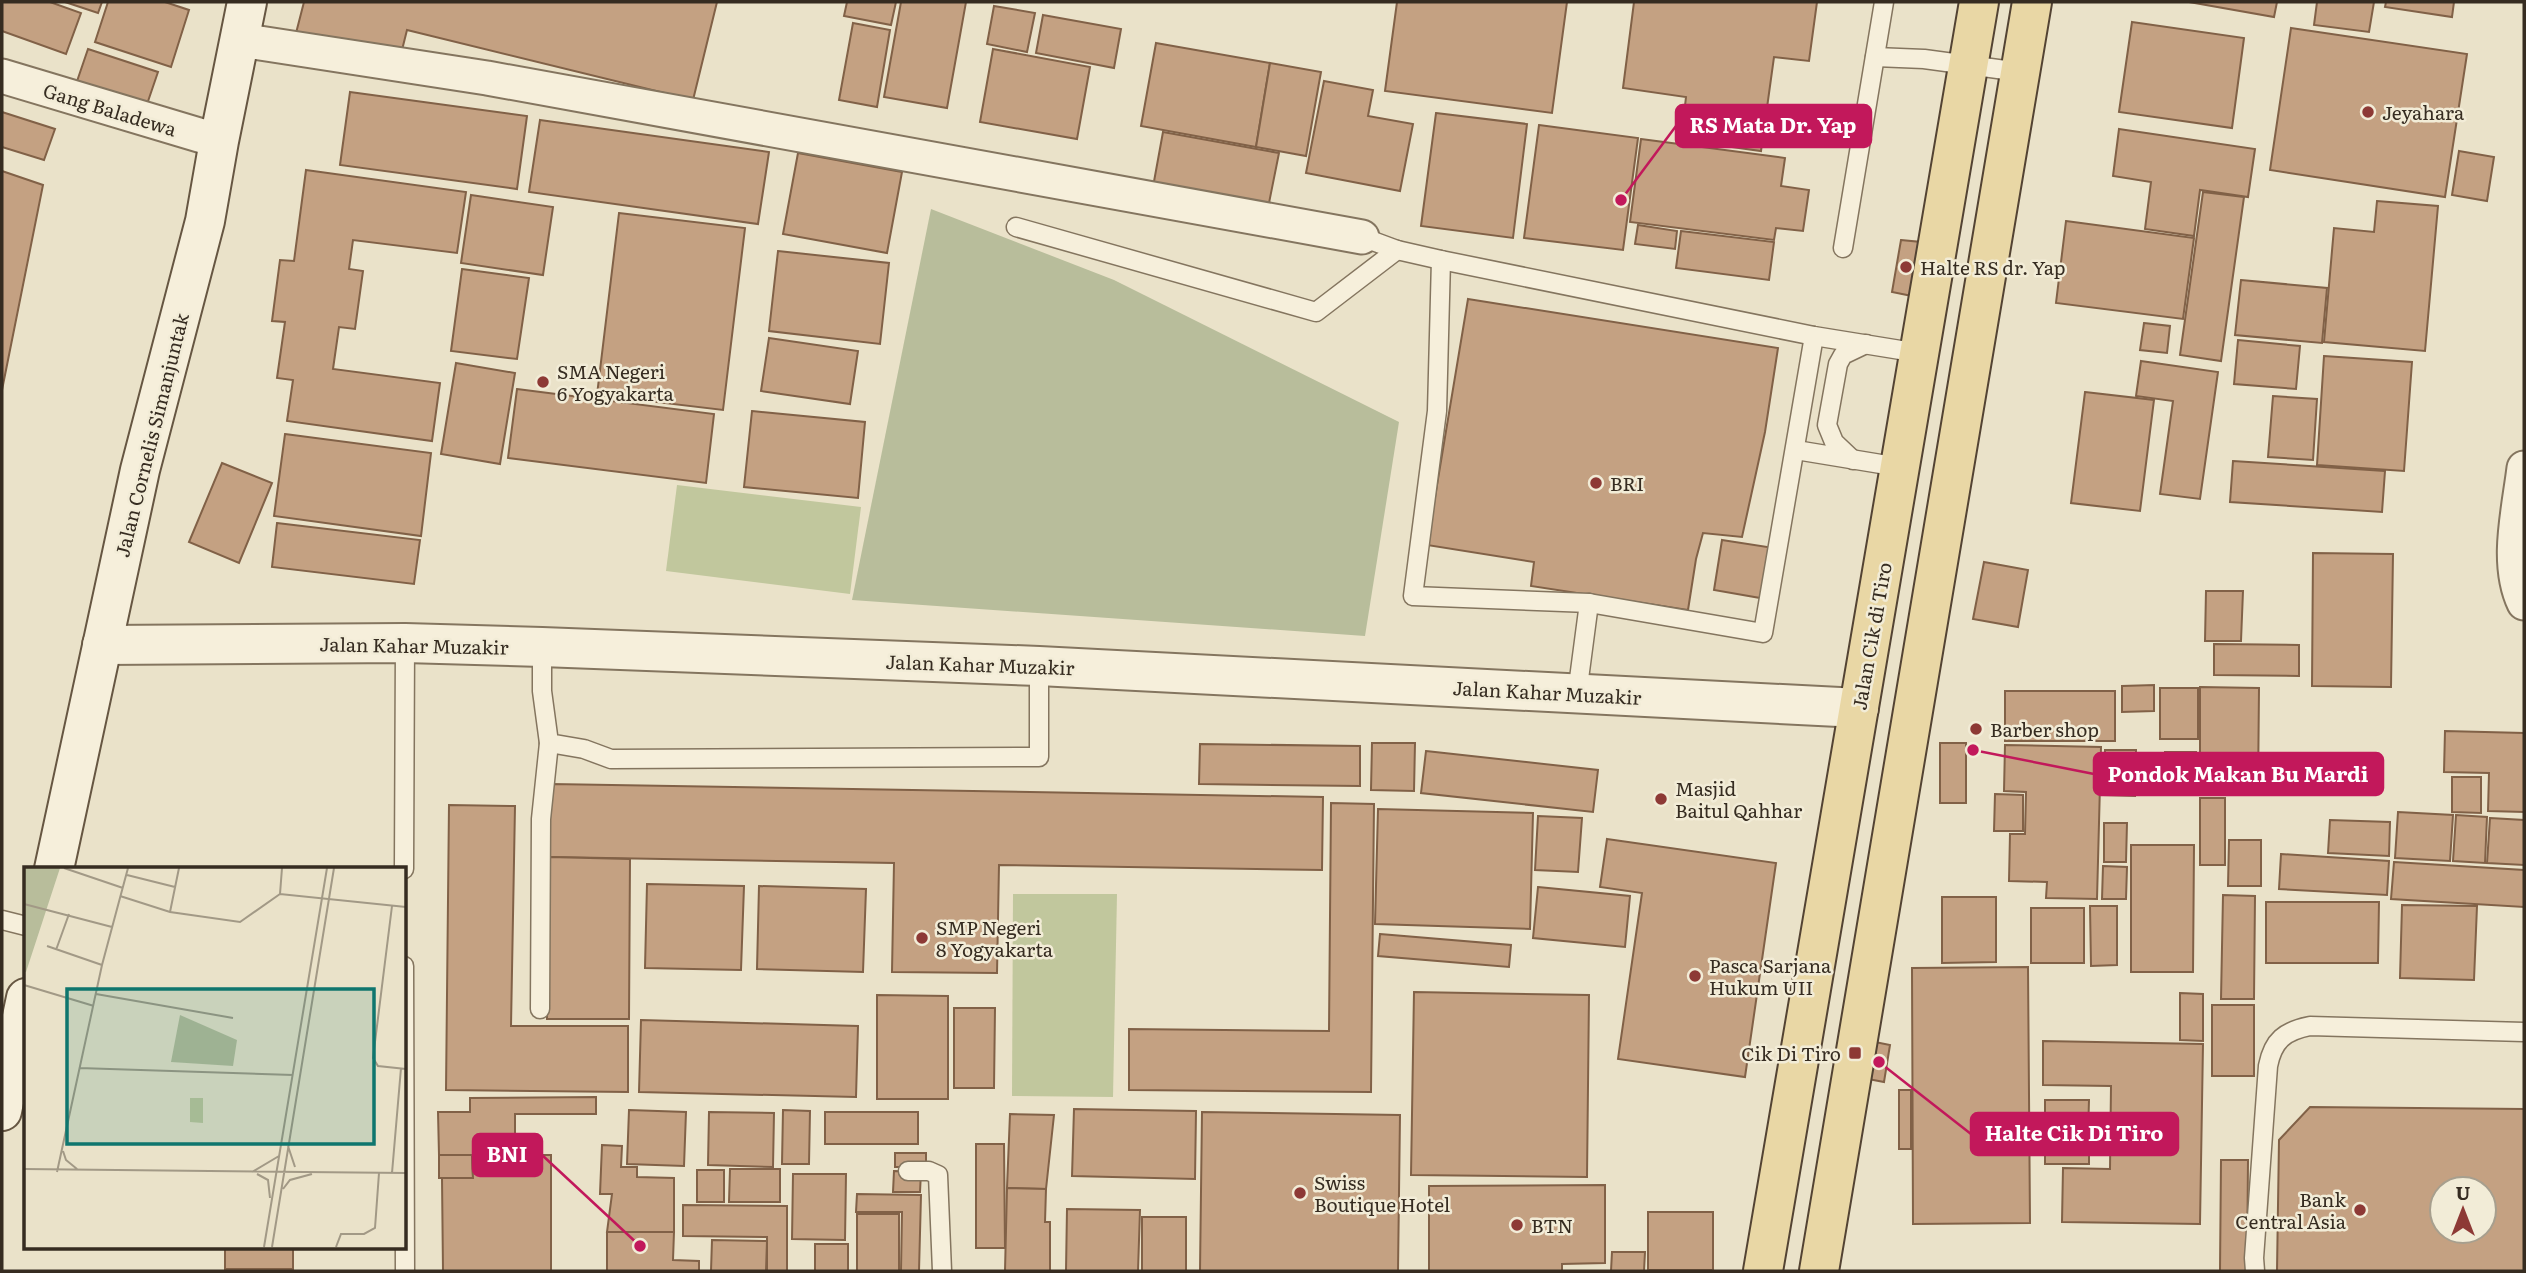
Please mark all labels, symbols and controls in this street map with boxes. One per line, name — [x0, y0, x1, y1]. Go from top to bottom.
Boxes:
street label: Gang Baladewa — [40, 75, 181, 143]
place label: Jeyahara — [2382, 98, 2465, 126]
marker: Jeyahara — [2360, 104, 2376, 120]
callout: RS Mata Dr. Yap — [1676, 105, 1871, 147]
text: RS Mata Dr. Yap — [1690, 108, 1857, 139]
place label: Halte RS dr. Yap — [1920, 253, 2066, 281]
marker: Halte RS dr. Yap — [1898, 259, 1914, 275]
street label: Jalan Cornelis Simanjuntak — [107, 310, 195, 560]
place label: SMA Negeri 6 Yogyakarta — [557, 357, 675, 407]
marker: SMA Negeri 6 Yogyakarta — [535, 374, 551, 390]
place label: BRI — [1610, 469, 1644, 497]
marker: BRI — [1588, 475, 1604, 491]
street label: Jalan Cik di Tiro — [1844, 560, 1898, 712]
street label: Jalan Kahar Muzakir — [319, 629, 509, 661]
street label: Jalan Kahar Muzakir — [885, 647, 1075, 681]
street label: Jalan Kahar Muzakir — [1452, 673, 1642, 711]
place label: Barber shop — [1990, 715, 2099, 743]
marker: Barber shop — [1968, 721, 1984, 737]
callout: Pondok Makan Bu Mardi — [2094, 753, 2383, 795]
text: Pondok Makan Bu Mardi — [2107, 757, 2369, 788]
place label: Masjid Baitul Qahhar — [1675, 774, 1802, 824]
marker: Masjid Baitul Qahhar — [1653, 791, 1669, 807]
inset map — [24, 867, 406, 1248]
place label: SMP Negeri 8 Yogyakarta — [936, 913, 1054, 963]
marker: SMP Negeri 8 Yogyakarta — [914, 930, 930, 946]
place label: Pasca Sarjana Hukum UII — [1709, 951, 1832, 1001]
marker: Pasca Sarjana Hukum UII — [1687, 968, 1703, 984]
place label: Cik Di Tiro — [1741, 1039, 1841, 1067]
marker: Cik Di Tiro — [1847, 1045, 1863, 1061]
callout: Halte Cik Di Tiro — [1971, 1113, 2178, 1155]
text: Halte Cik Di Tiro — [1985, 1116, 2163, 1147]
callout: BNI — [473, 1134, 542, 1176]
text: BNI — [487, 1137, 527, 1168]
place label: Swiss Boutique Hotel — [1314, 1168, 1450, 1218]
north arrow — [2428, 1175, 2498, 1245]
text: U — [2456, 1178, 2471, 1206]
marker: Swiss Boutique Hotel — [1292, 1185, 1308, 1201]
place label: Bank Central Asia — [2235, 1185, 2347, 1235]
marker: Bank Central Asia — [2352, 1202, 2368, 1218]
place label: BTN — [1531, 1211, 1573, 1239]
marker: BTN — [1509, 1217, 1525, 1233]

